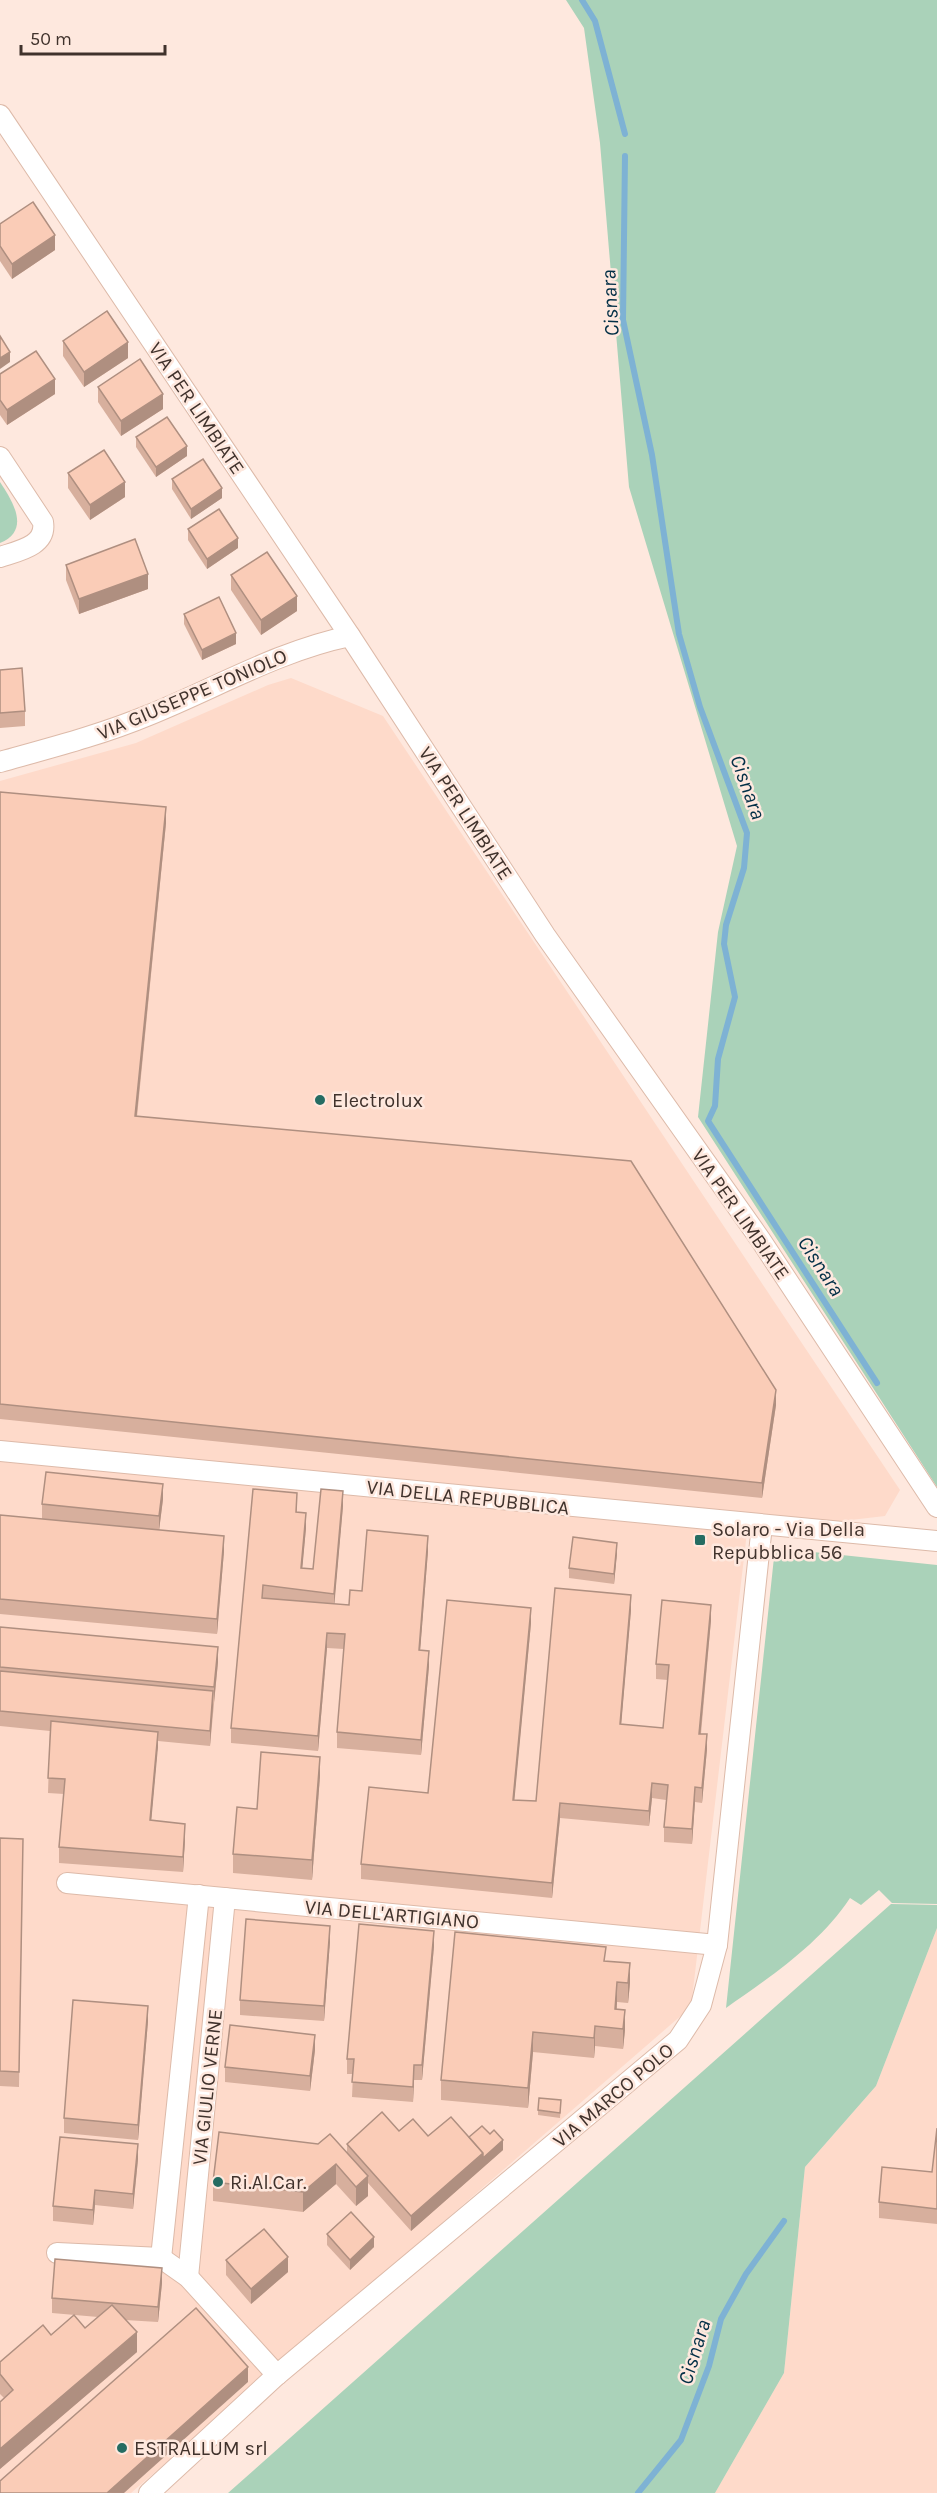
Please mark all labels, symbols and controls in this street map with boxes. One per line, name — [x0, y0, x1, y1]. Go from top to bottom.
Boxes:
scale bar — [21, 18, 165, 56]
text: 50 m — [30, 28, 72, 50]
water label: Cisnara — [596, 269, 624, 337]
street label: VIA PER LIMBIATE — [144, 338, 249, 479]
street label: VIA GIUSEPPE TONIOLO — [94, 644, 290, 745]
street label: VIA PER LIMBIATE — [414, 742, 517, 884]
water label: Cisnara — [725, 751, 771, 823]
place label: Electrolux — [332, 1089, 423, 1112]
marker: Electrolux — [313, 1093, 327, 1107]
street label: VIA PER LIMBIATE — [687, 1145, 794, 1284]
water label: Cisnara — [793, 1231, 849, 1301]
street label: VIA DELLA REPUBBLICA — [365, 1475, 570, 1520]
place label: Solaro - Via Della Repubblica 56 — [712, 1518, 865, 1564]
marker: Solaro - Via Della Repubblica 56 — [693, 1533, 707, 1547]
street label: VIA DELL'ARTIGIANO — [304, 1895, 480, 1934]
street label: VIA GIULIO VERNE — [188, 2008, 227, 2166]
street label: VIA MARCO POLO — [548, 2038, 678, 2152]
place label: Ri.Al.Car. — [230, 2171, 307, 2194]
marker: Ri.Al.Car. — [211, 2175, 225, 2189]
water label: Cisnara — [673, 2316, 715, 2388]
place label: ESTRALLUM srl — [134, 2437, 268, 2460]
marker: ESTRALLUM srl — [115, 2441, 129, 2455]

